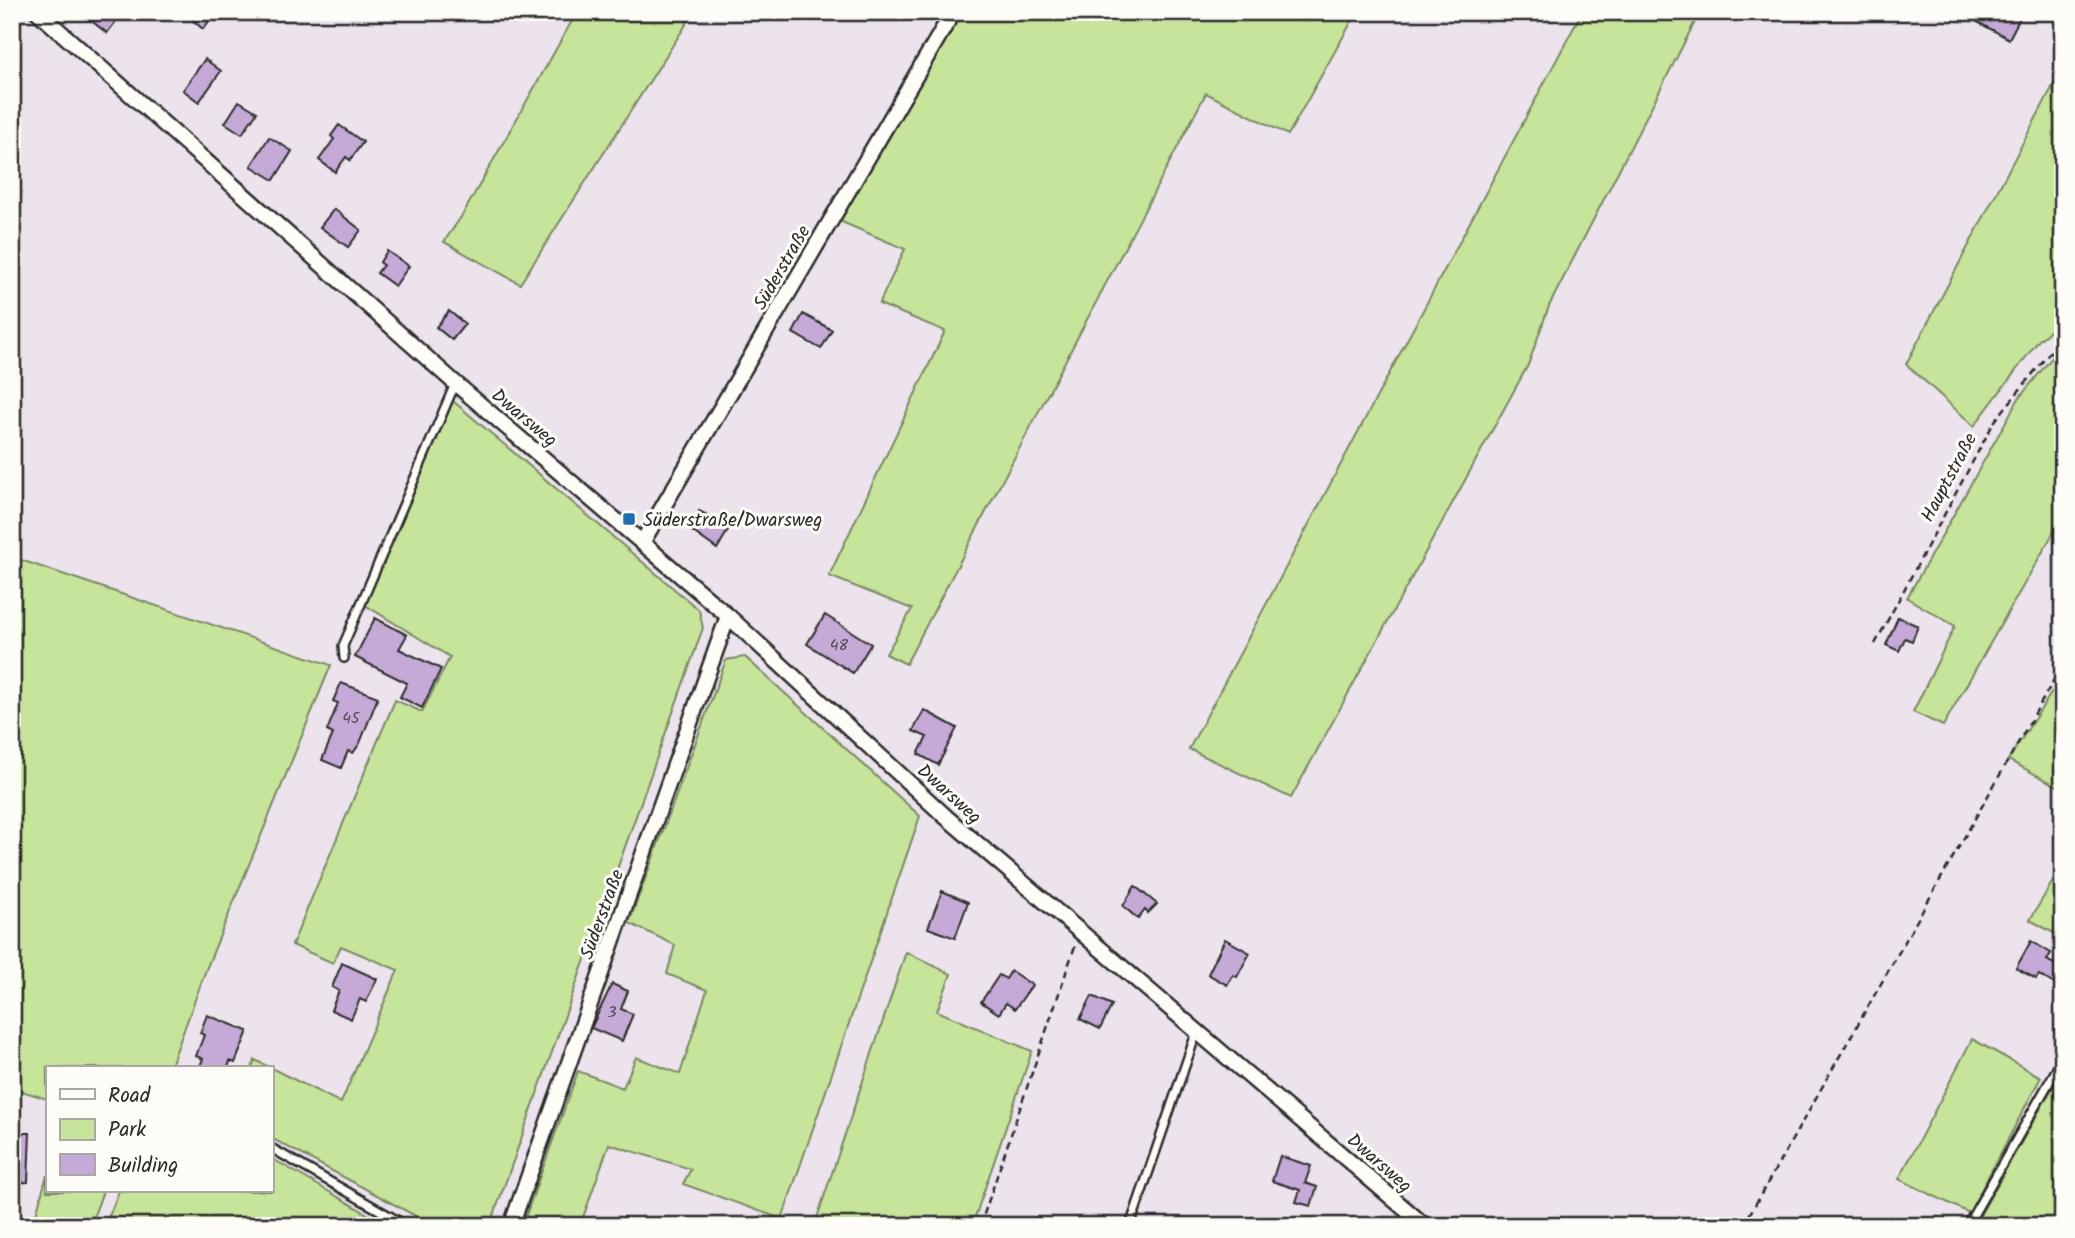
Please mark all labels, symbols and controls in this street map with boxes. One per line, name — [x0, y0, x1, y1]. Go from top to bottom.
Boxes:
street label: Süderstraße — [746, 219, 819, 316]
street label: Dwarsweg — [484, 382, 564, 455]
street label: Hauptstraße — [1914, 427, 1986, 528]
place label: Süderstraße/Dwarsweg — [643, 506, 822, 536]
marker: Süderstraße/Dwarsweg — [621, 511, 637, 527]
house number: 48 — [830, 633, 849, 658]
house number: 45 — [342, 706, 361, 731]
street label: Dwarsweg — [909, 757, 988, 832]
street label: Süderstraße — [573, 865, 633, 964]
house number: 3 — [607, 1000, 617, 1025]
legend — [46, 1066, 273, 1192]
text: Road — [108, 1080, 151, 1113]
text: Park — [108, 1114, 146, 1147]
street label: Dwarsweg — [1339, 1126, 1418, 1201]
text: Building — [108, 1150, 178, 1183]

